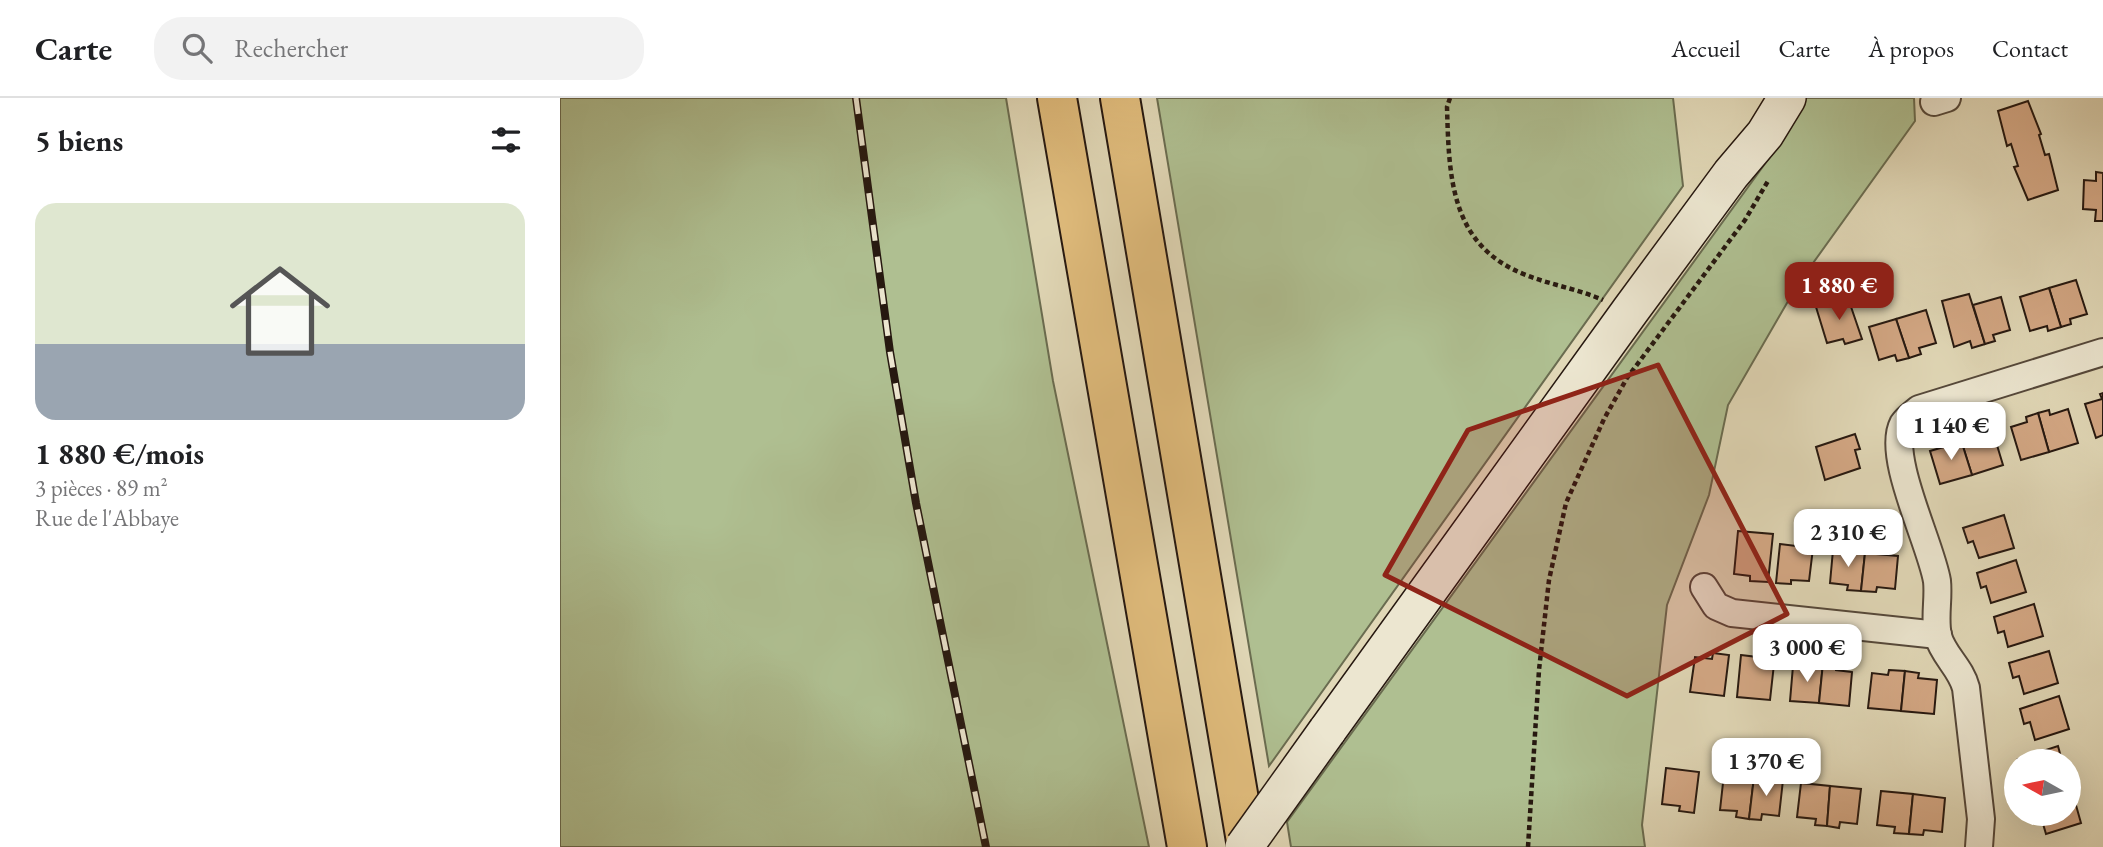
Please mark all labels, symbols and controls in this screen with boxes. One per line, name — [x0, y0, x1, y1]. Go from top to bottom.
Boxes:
search box — [154, 17, 644, 80]
text: Carte — [35, 27, 112, 70]
icon: search — [178, 29, 216, 67]
text: Rechercher — [234, 31, 348, 65]
text: Accueil — [1671, 33, 1741, 64]
text: Carte — [1779, 33, 1830, 64]
text: À propos — [1868, 33, 1954, 64]
text: Contact — [1992, 33, 2068, 64]
text: 5 biens — [35, 121, 123, 160]
icon: filters — [487, 121, 525, 159]
icon: home — [217, 248, 343, 374]
pin: 1 880 € — [1774, 262, 1904, 322]
text: 1 880 € — [1801, 270, 1877, 300]
pin: 1 140 € — [1886, 402, 2016, 462]
text: 1 140 € — [1913, 410, 1989, 440]
text: 1 880 €/mois — [35, 434, 204, 473]
text: 3 pièces · 89 m² — [35, 473, 168, 503]
text: Rue de l'Abbaye — [35, 503, 179, 533]
pin: 2 310 € — [1783, 510, 1913, 569]
text: 2 310 € — [1810, 517, 1886, 547]
pin: 3 000 € — [1742, 624, 1872, 684]
text: 3 000 € — [1769, 632, 1845, 662]
pin: 1 370 € — [1701, 738, 1831, 798]
text: 1 370 € — [1728, 746, 1804, 776]
north arrow — [2004, 749, 2081, 826]
map controls — [2004, 749, 2081, 826]

